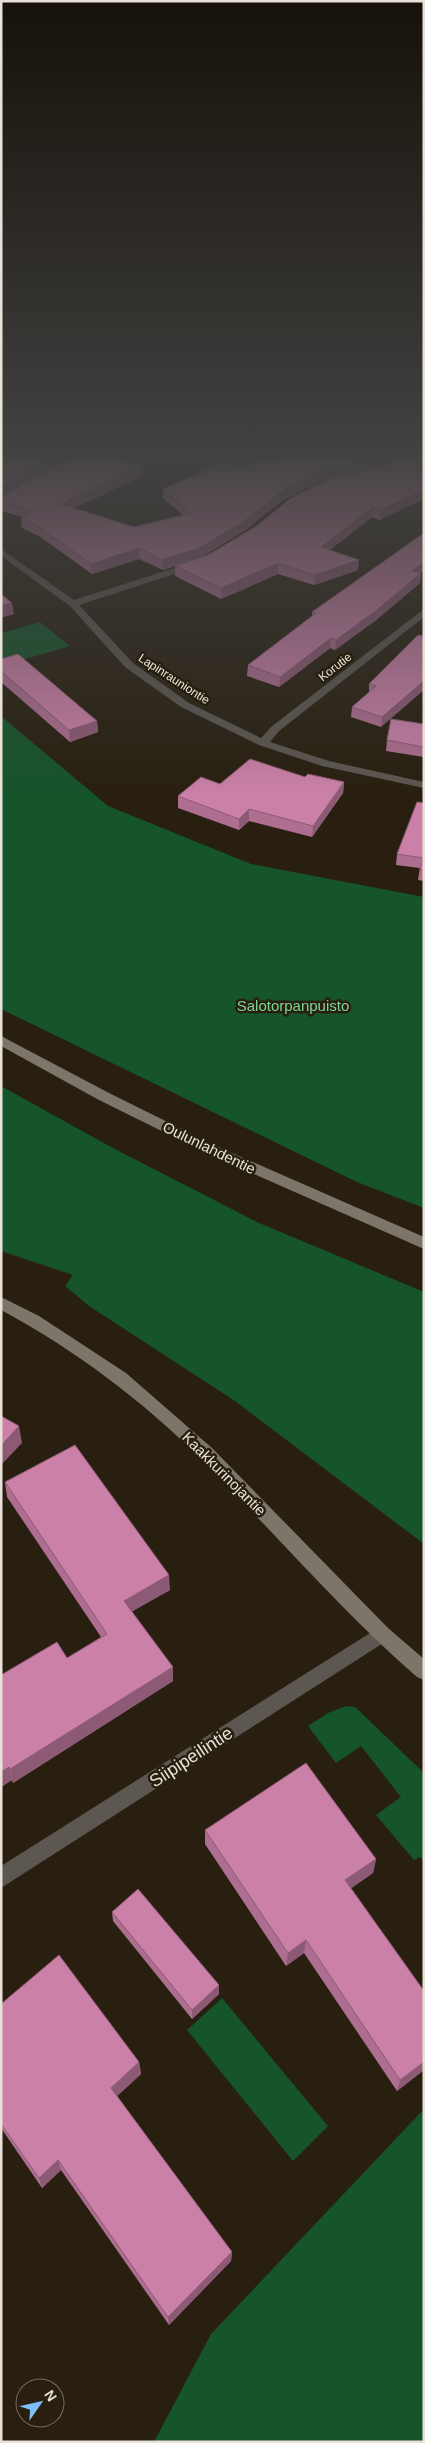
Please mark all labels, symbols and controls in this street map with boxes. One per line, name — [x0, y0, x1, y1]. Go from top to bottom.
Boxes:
street label: Korutie — [316, 650, 355, 684]
street label: Lapinrauniontie — [136, 651, 212, 707]
park label: Salotorpanpuisto — [237, 997, 349, 1014]
street label: Oulunlahdentie — [160, 1118, 258, 1177]
street label: Kaakkurinojantie — [179, 1428, 270, 1519]
street label: Siipipeilintie — [146, 1723, 236, 1791]
north arrow — [15, 2378, 65, 2428]
text: N — [41, 2387, 60, 2404]

